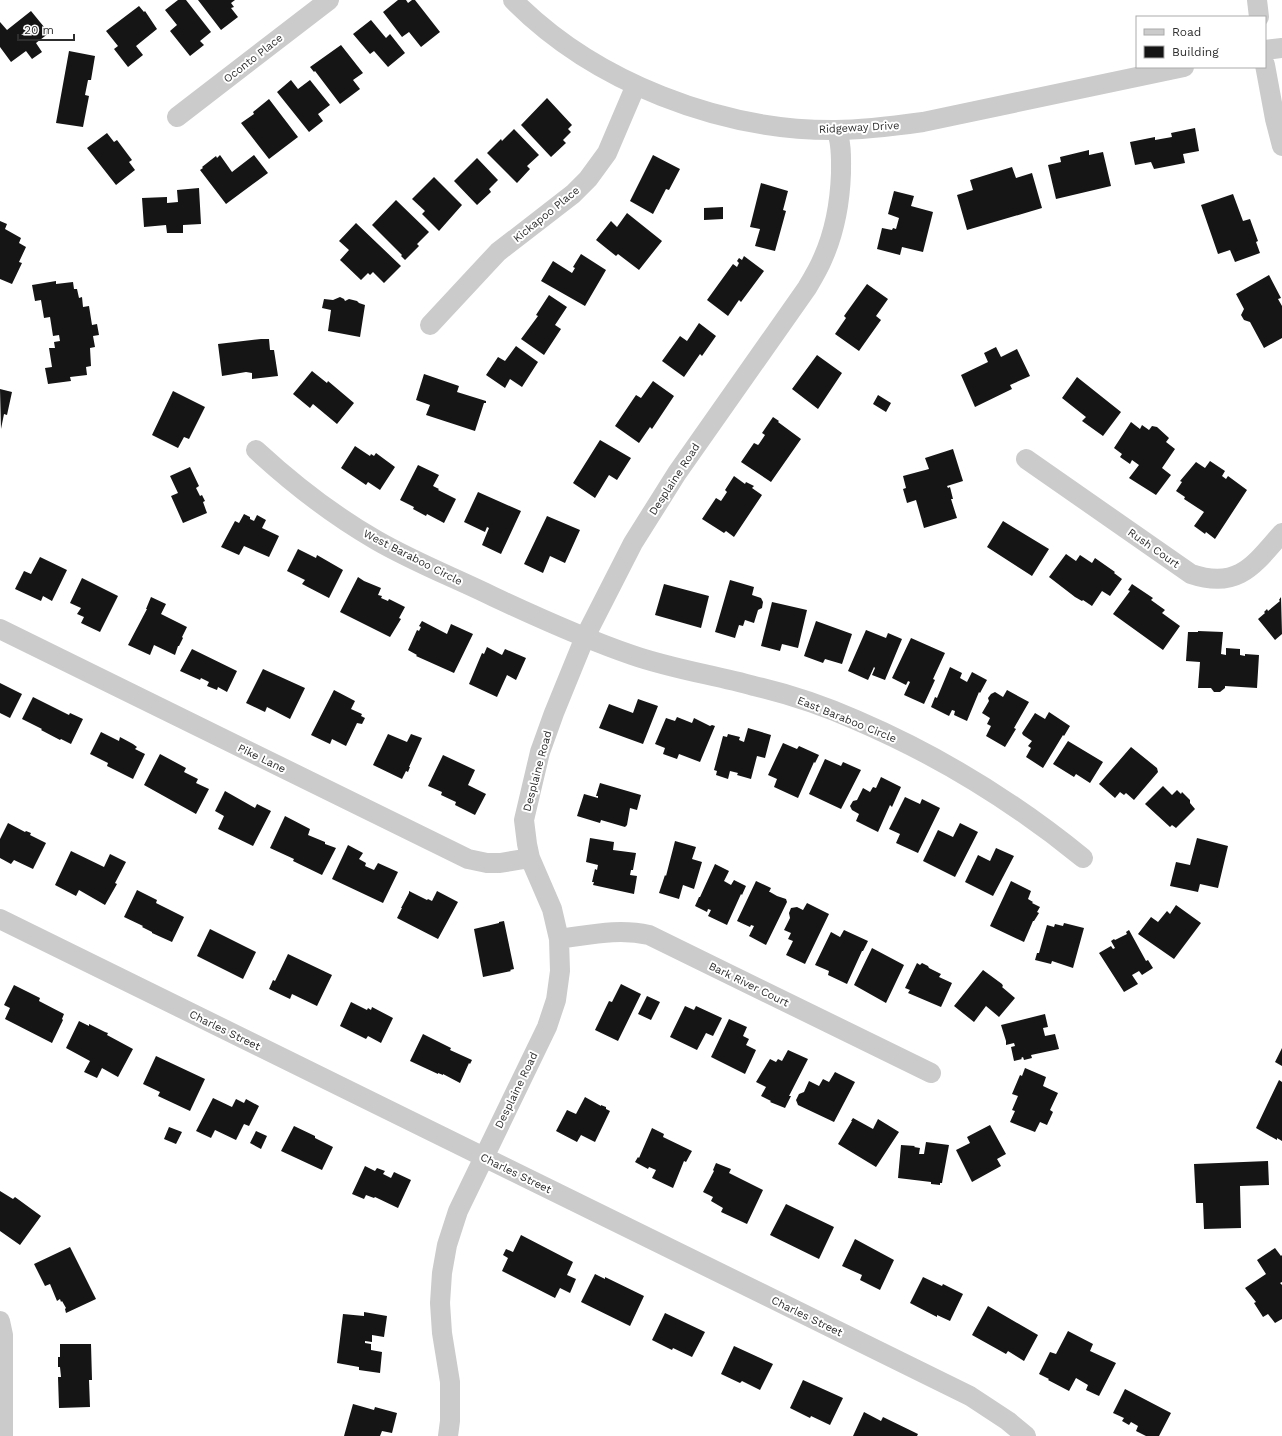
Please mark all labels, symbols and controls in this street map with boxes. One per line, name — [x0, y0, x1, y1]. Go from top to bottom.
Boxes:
scale bar — [18, 16, 74, 42]
legend — [1136, 16, 1266, 68]
text: 20 m — [24, 23, 54, 37]
text: Road — [1172, 25, 1201, 39]
street label: Oconto Place — [221, 31, 285, 86]
text: Building — [1172, 45, 1219, 59]
street label: Ridgeway Drive — [818, 119, 900, 136]
street label: Kickapoo Place — [511, 184, 582, 245]
street label: Desplaine Road — [646, 441, 703, 518]
street label: Rush Court — [1125, 526, 1182, 571]
street label: West Baraboo Circle — [361, 527, 464, 588]
street label: East Baraboo Circle — [795, 694, 898, 745]
street label: Desplaine Road — [520, 729, 555, 813]
street label: Pike Lane — [236, 741, 288, 776]
street label: Bark River Court — [707, 959, 791, 1010]
street label: Charles Street — [187, 1008, 263, 1053]
street label: Desplaine Road — [492, 1050, 541, 1130]
street label: Charles Street — [478, 1151, 554, 1196]
street label: Charles Street — [769, 1294, 845, 1339]

